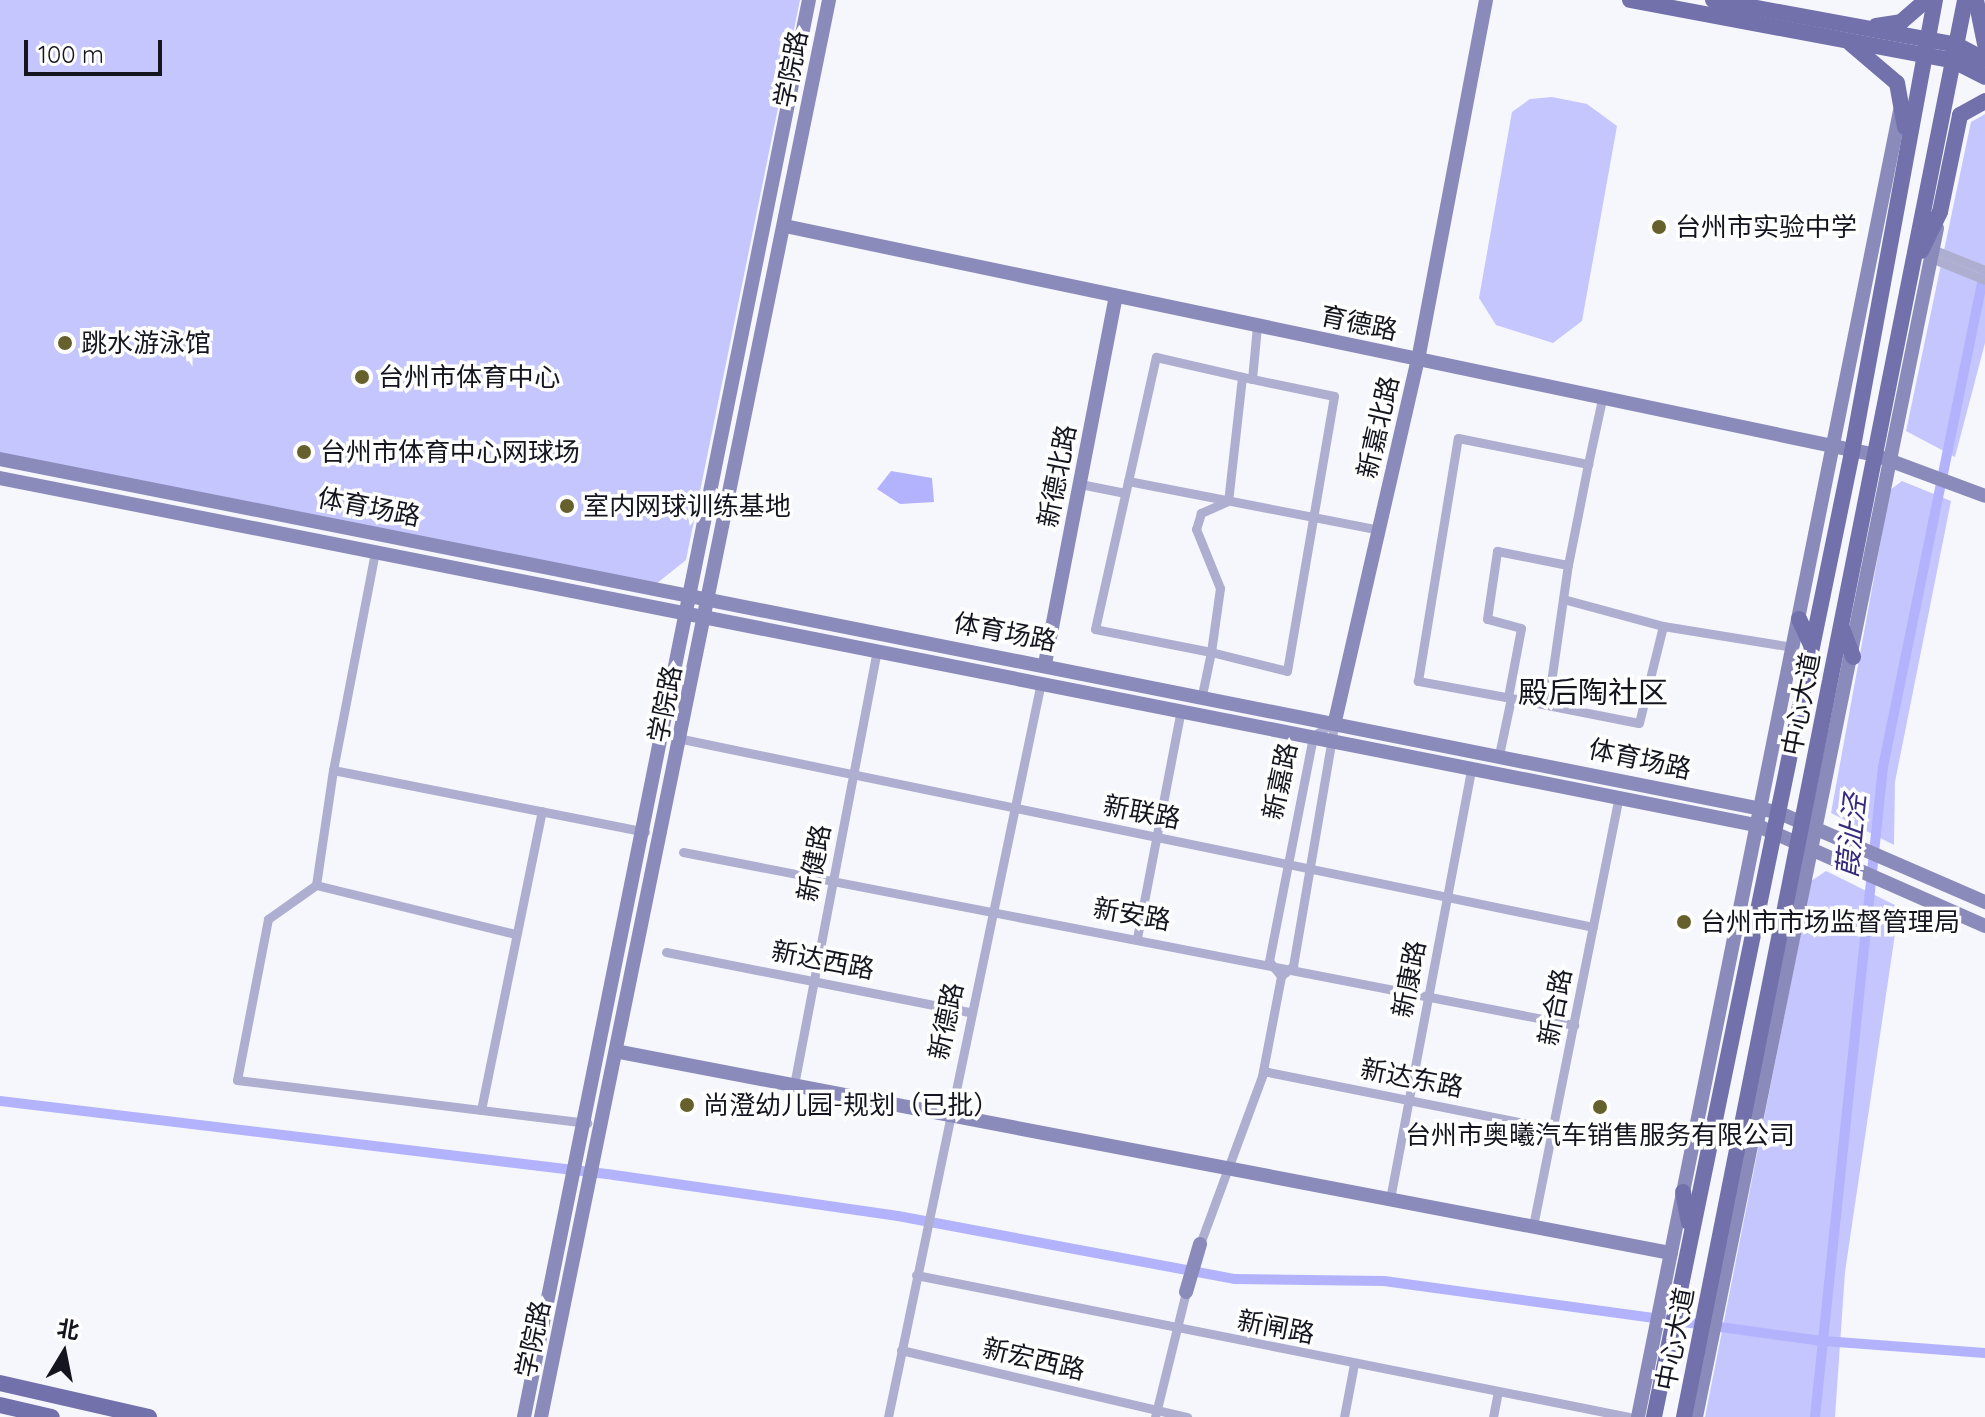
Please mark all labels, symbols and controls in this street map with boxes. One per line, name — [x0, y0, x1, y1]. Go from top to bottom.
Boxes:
scale bar — [28, 24, 166, 74]
street label: 学院路 — [768, 28, 814, 110]
text: 100 m — [38, 39, 104, 69]
place label: 台州市实验中学 — [1675, 211, 1857, 243]
marker: 台州市实验中学 — [1650, 218, 1668, 236]
street label: 育德路 — [1318, 300, 1400, 346]
place label: 跳水游泳馆 — [81, 327, 211, 359]
marker: 跳水游泳馆 — [56, 334, 74, 352]
place label: 台州市体育中心 — [378, 361, 560, 393]
marker: 台州市体育中心 — [353, 368, 371, 386]
street label: 新嘉北路 — [1351, 373, 1405, 481]
street label: 新德北路 — [1032, 422, 1082, 530]
place label: 台州市体育中心网球场 — [320, 436, 580, 468]
marker: 台州市体育中心网球场 — [295, 443, 313, 461]
street label: 体育场路 — [315, 482, 423, 532]
place label: 室内网球训练基地 — [583, 490, 791, 522]
marker: 室内网球训练基地 — [558, 497, 576, 515]
street label: 体育场路 — [951, 607, 1059, 657]
street label: 中心大道 — [1776, 650, 1826, 758]
street label: 学院路 — [642, 663, 688, 745]
district label: 殿后陶社区 — [1518, 674, 1668, 710]
street label: 体育场路 — [1586, 733, 1694, 785]
street label: 新嘉路 — [1257, 740, 1303, 822]
street label: 新联路 — [1101, 789, 1183, 835]
water label: 葭沚泾 — [1830, 792, 1872, 880]
street label: 新健路 — [791, 822, 837, 904]
street label: 新安路 — [1091, 892, 1173, 936]
place label: 台州市市场监督管理局 — [1700, 906, 1960, 938]
marker: 台州市市场监督管理局 — [1675, 913, 1693, 931]
street label: 新达西路 — [769, 935, 877, 985]
street label: 新康路 — [1386, 938, 1432, 1020]
street label: 新合路 — [1532, 966, 1578, 1048]
street label: 新德路 — [923, 980, 969, 1062]
street label: 新达东路 — [1358, 1053, 1466, 1103]
place label: 尚澄幼儿园-规划（已批） — [703, 1089, 999, 1121]
marker: 尚澄幼儿园-规划（已批） — [678, 1096, 696, 1114]
marker: 台州市奥曦汽车销售服务有限公司 — [1591, 1098, 1609, 1116]
place label: 台州市奥曦汽车销售服务有限公司 — [1405, 1119, 1795, 1151]
street label: 中心大道 — [1650, 1285, 1700, 1393]
street label: 学院路 — [510, 1298, 556, 1380]
street label: 新闸路 — [1235, 1304, 1317, 1350]
north arrow — [24, 1313, 104, 1393]
text: 北 — [55, 1314, 81, 1345]
street label: 新宏西路 — [980, 1332, 1088, 1386]

